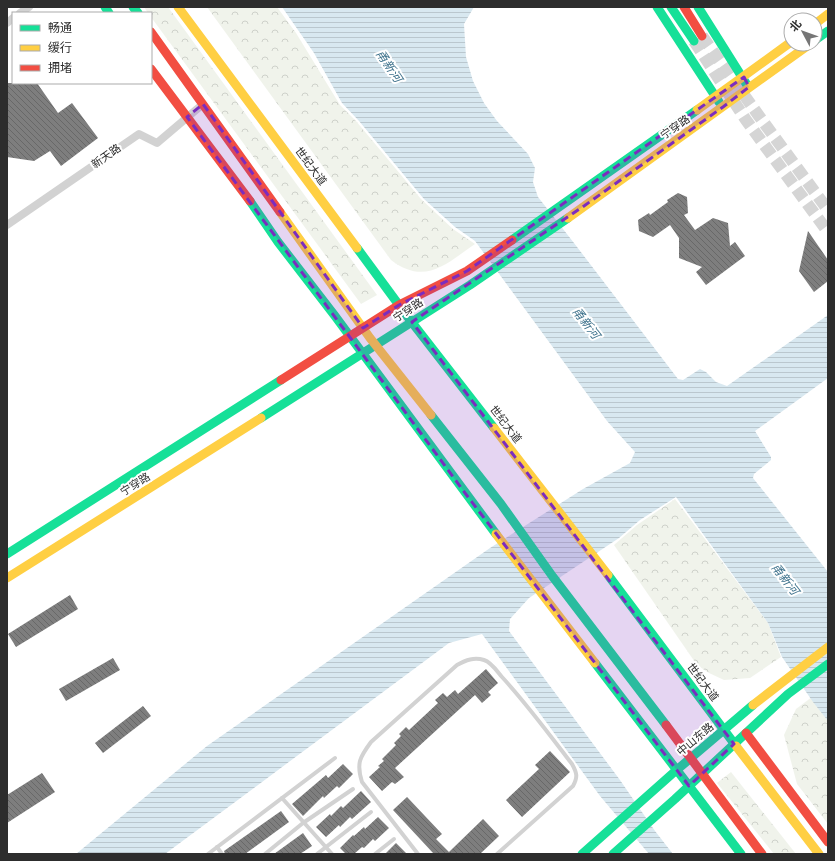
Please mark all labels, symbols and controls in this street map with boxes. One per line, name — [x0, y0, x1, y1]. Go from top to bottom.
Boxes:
legend — [12, 12, 152, 84]
north arrow — [783, 12, 823, 52]
text: 北 — [787, 17, 804, 34]
text: 畅通 — [48, 21, 72, 35]
text: 缓行 — [48, 41, 72, 55]
water label: 甬新河 — [373, 47, 406, 86]
text: 拥堵 — [48, 61, 72, 75]
street label: 宁穿路 — [658, 113, 693, 142]
street label: 新天路 — [89, 142, 124, 171]
street label: 世纪大道 — [292, 145, 329, 188]
street label: 宁穿路 — [391, 296, 426, 325]
water label: 甬新河 — [569, 305, 604, 343]
street label: 世纪大道 — [487, 403, 524, 446]
street label: 宁穿路 — [118, 470, 153, 499]
water label: 甬新河 — [768, 561, 803, 599]
street label: 世纪大道 — [684, 661, 721, 704]
street label: 中山东路 — [674, 720, 716, 759]

